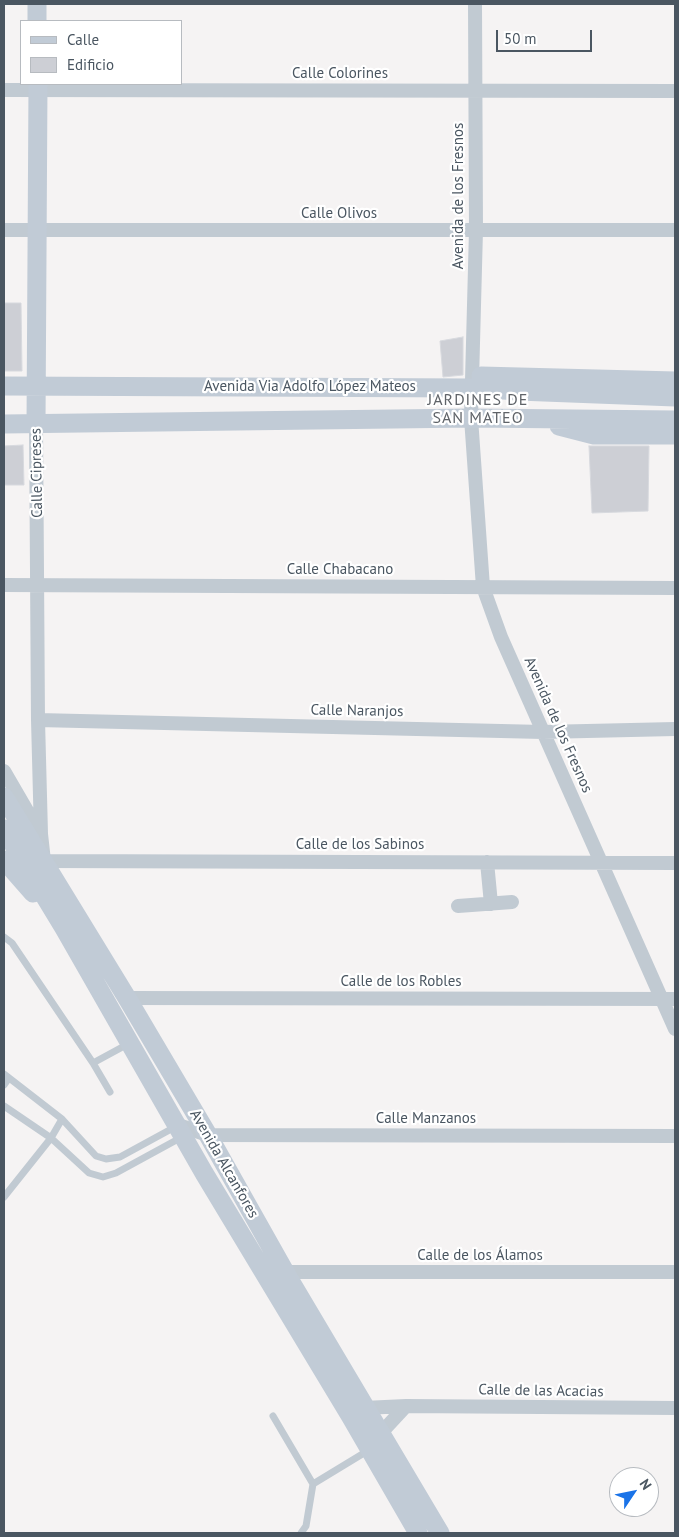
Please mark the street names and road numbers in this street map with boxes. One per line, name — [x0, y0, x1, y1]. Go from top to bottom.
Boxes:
street label: Calle Colorines — [292, 65, 388, 83]
street label: Avenida de los Fresnos — [450, 123, 468, 269]
street label: Calle Olivos — [301, 205, 377, 223]
street label: Avenida Via Adolfo López Mateos — [204, 378, 416, 396]
street label: Calle Cipreses — [27, 428, 47, 518]
street label: Calle Chabacano — [287, 561, 393, 579]
street label: Avenida de los Fresnos — [520, 654, 596, 796]
street label: Calle Naranjos — [310, 701, 404, 721]
street label: Calle de los Sabinos — [296, 836, 424, 854]
street label: Calle de los Robles — [340, 973, 462, 991]
street label: Avenida Alcanfores — [186, 1107, 262, 1221]
street label: Calle Manzanos — [376, 1110, 476, 1128]
street label: Calle de los Álamos — [417, 1247, 543, 1265]
street label: Calle de las Acacias — [478, 1381, 604, 1401]

